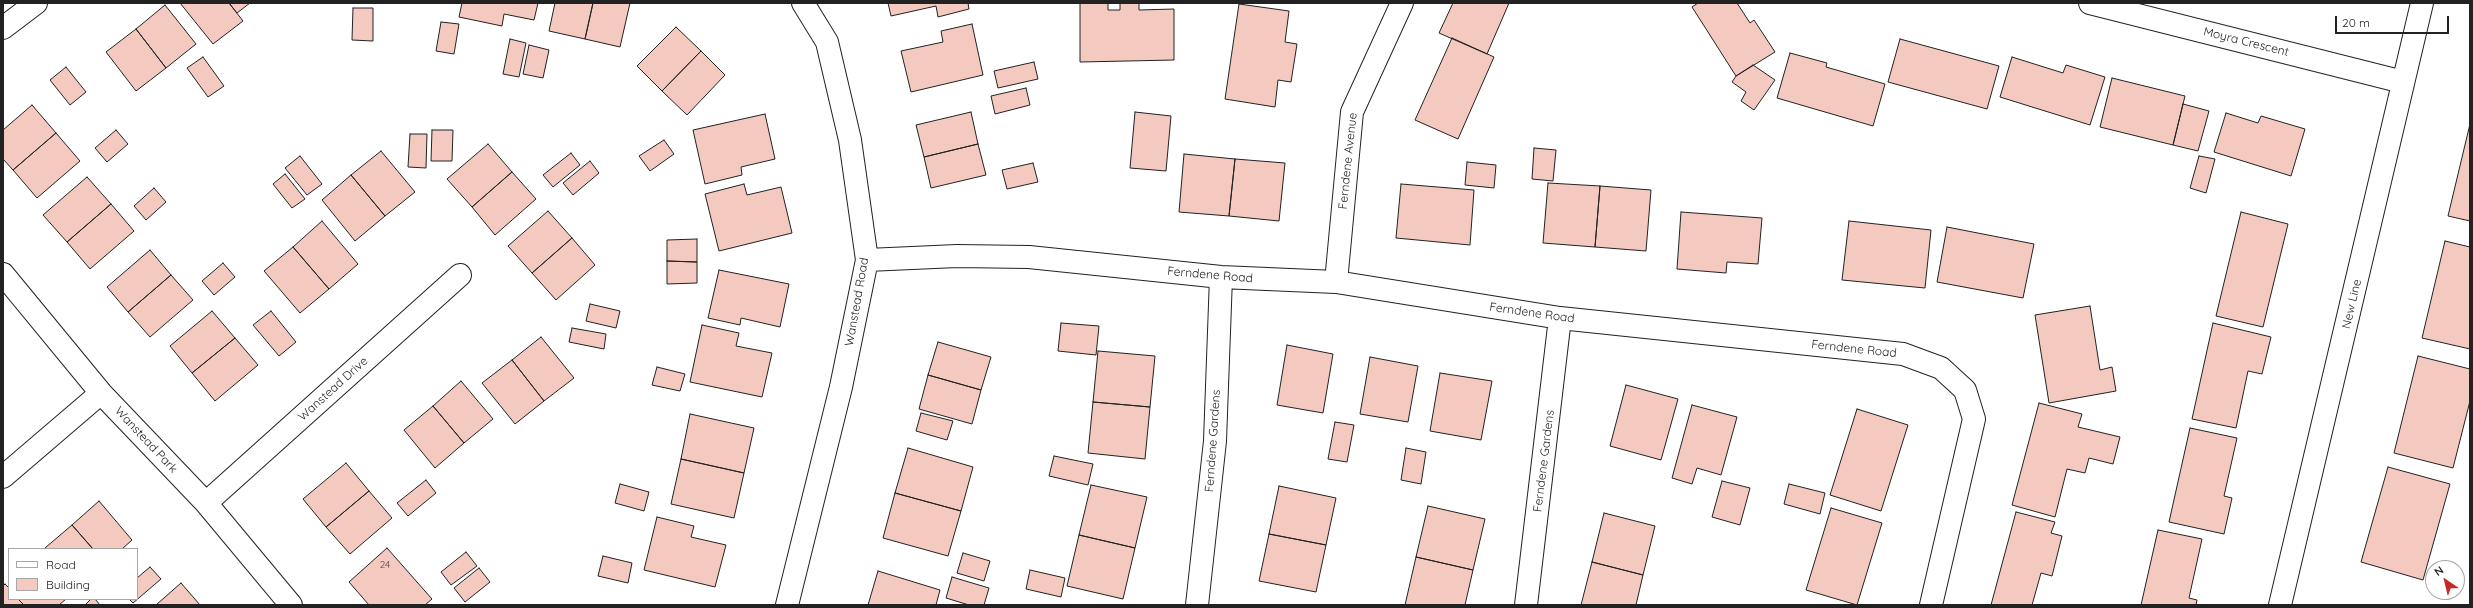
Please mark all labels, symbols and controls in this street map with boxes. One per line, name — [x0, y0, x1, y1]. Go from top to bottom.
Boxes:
scale bar — [2337, 8, 2451, 34]
text: 20 m — [2342, 15, 2370, 30]
street label: Moyra Crescent — [2202, 24, 2290, 60]
street label: Ferndene Avenue — [1336, 112, 1360, 210]
street label: Wanstead Road — [842, 257, 872, 347]
street label: Ferndene Road — [1167, 264, 1253, 286]
street label: New Line — [2339, 278, 2365, 330]
street label: Ferndene Road — [1489, 300, 1575, 326]
street label: Ferndene Road — [1811, 337, 1897, 361]
street label: Wanstead Drive — [295, 354, 371, 424]
street label: Ferndene Gardens — [1202, 389, 1224, 493]
street label: Wanstead Park — [112, 404, 180, 476]
street label: Ferndene Gardens — [1531, 409, 1557, 513]
legend — [8, 548, 138, 600]
text: Road — [46, 557, 76, 572]
house number: 24 — [380, 559, 390, 571]
north arrow — [2425, 560, 2465, 600]
text: N — [2431, 563, 2446, 579]
text: Building — [46, 577, 90, 592]

